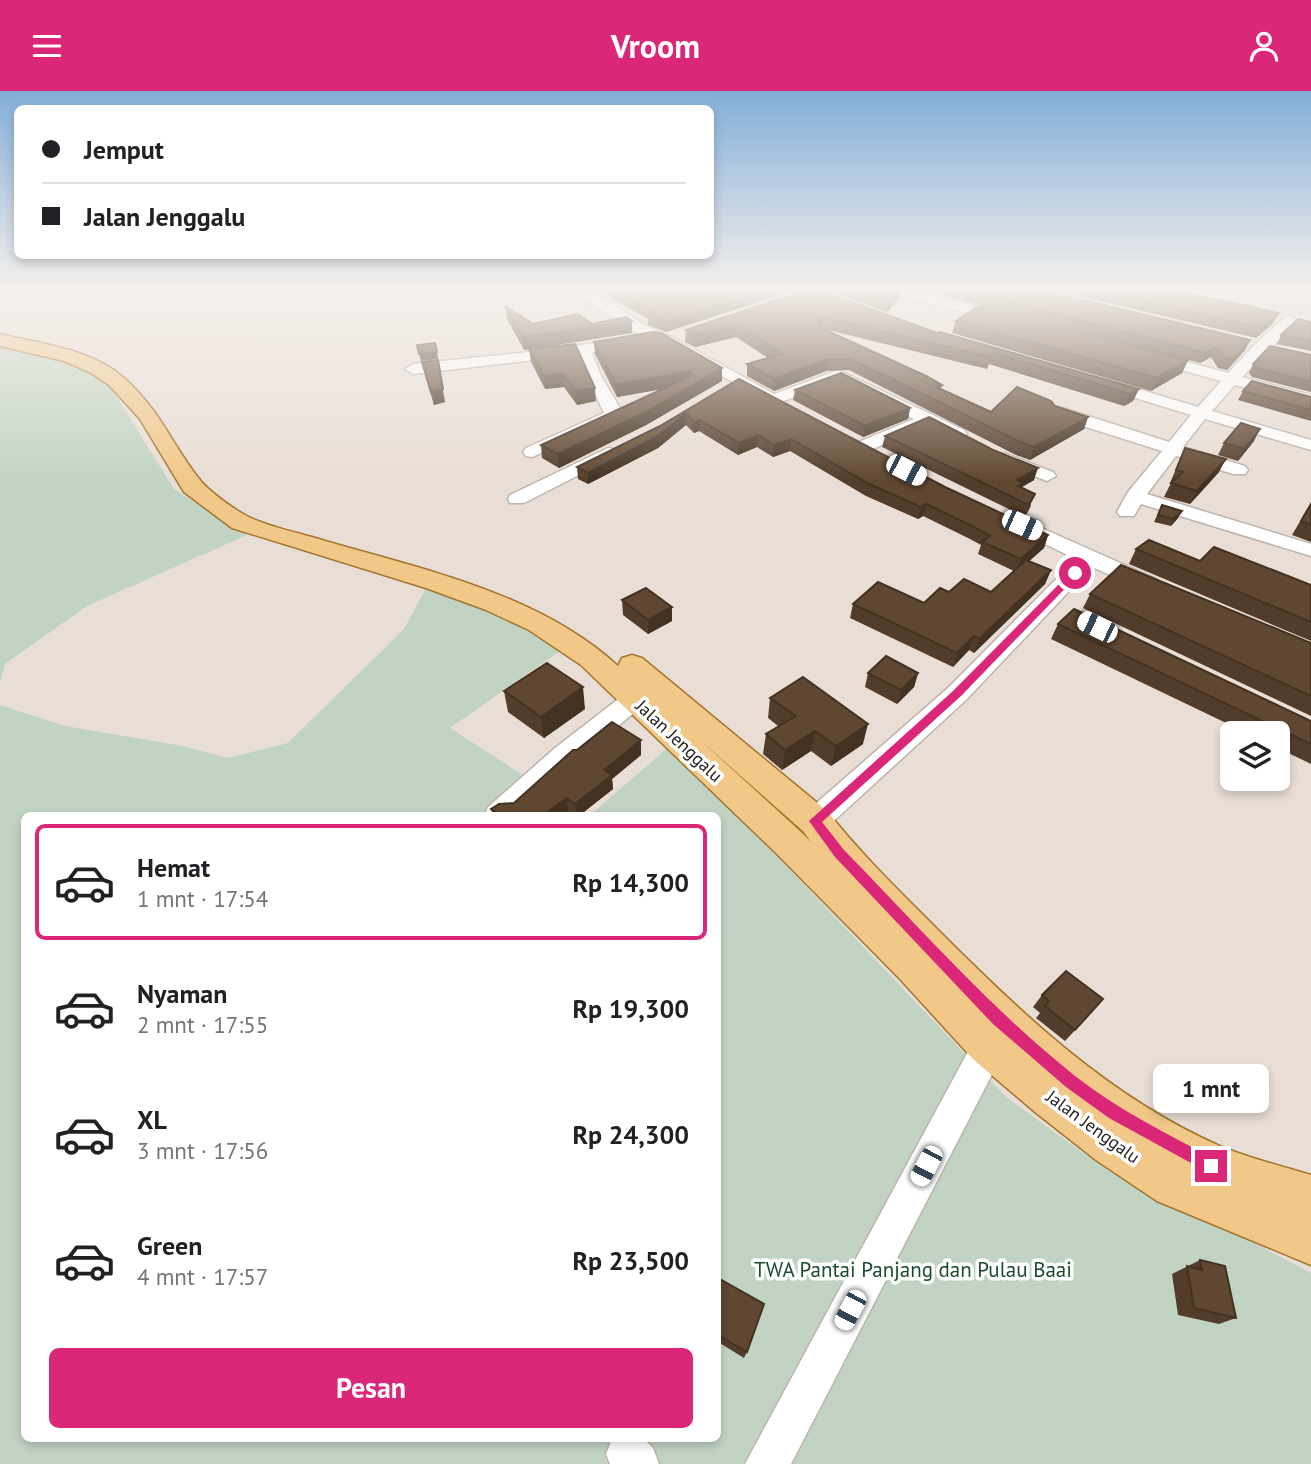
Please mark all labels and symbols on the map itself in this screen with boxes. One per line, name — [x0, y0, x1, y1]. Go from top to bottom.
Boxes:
car — [883, 451, 930, 489]
car — [999, 507, 1046, 543]
route start — [1059, 557, 1091, 589]
car — [1074, 608, 1121, 646]
street label: Jalan Jenggalu — [630, 694, 728, 787]
callout: 1 mnt — [1153, 1065, 1269, 1114]
street label: Jalan Jenggalu — [1041, 1084, 1145, 1168]
car — [907, 1143, 946, 1189]
route end — [1195, 1150, 1227, 1182]
park label: TWA Pantai Panjang dan Pulau Baai — [754, 1256, 1072, 1283]
car — [831, 1287, 870, 1333]

